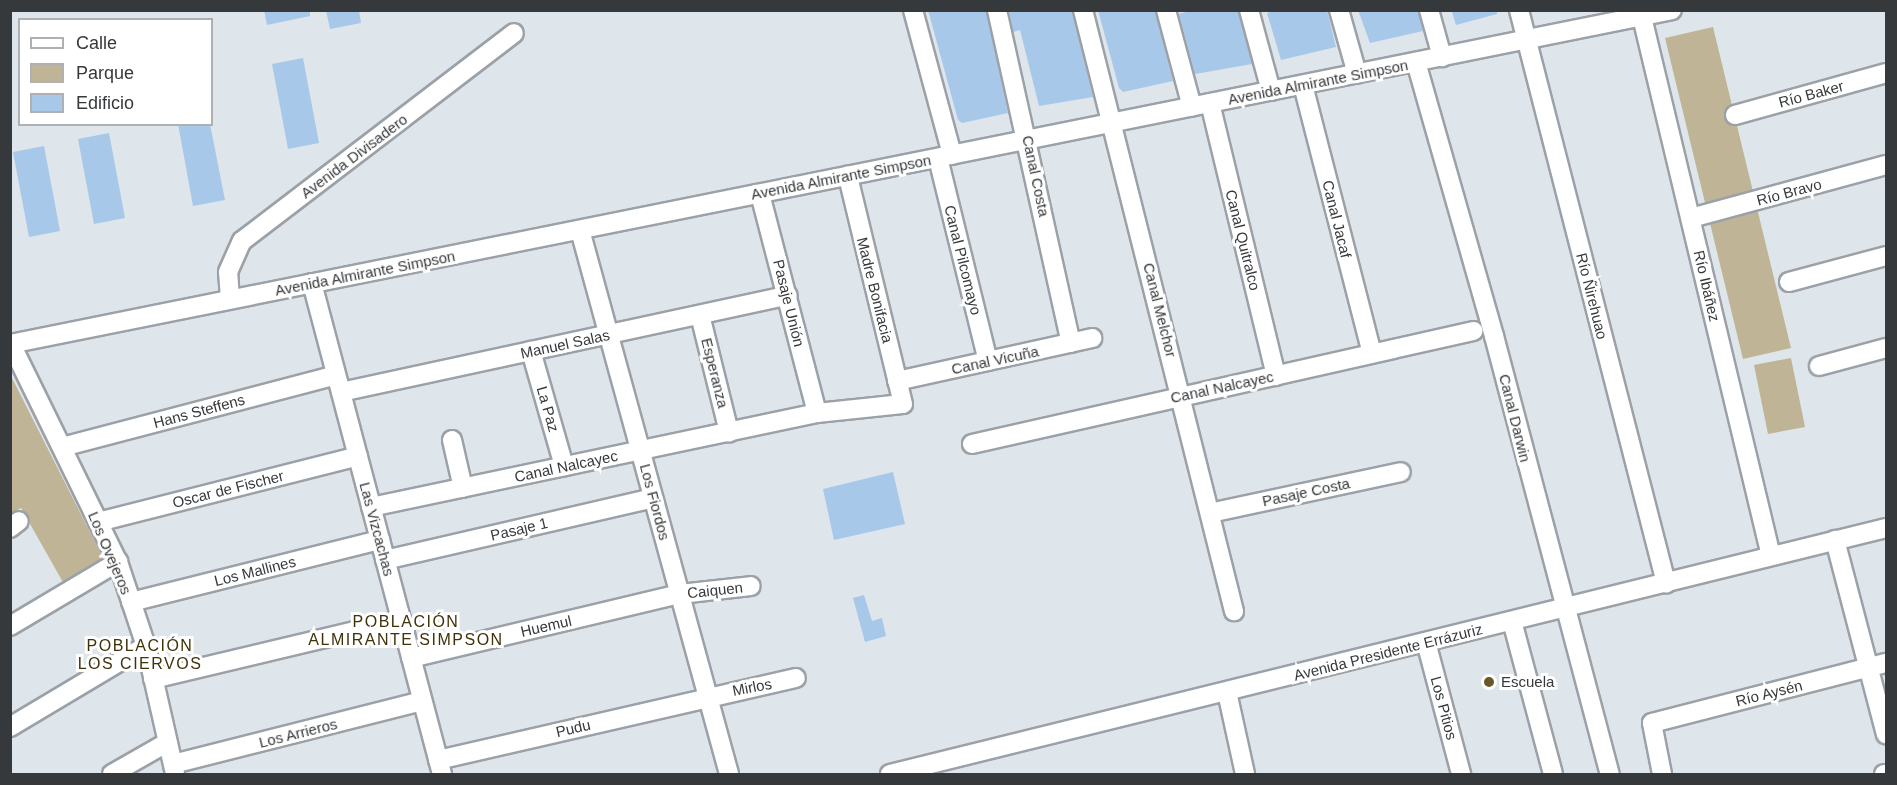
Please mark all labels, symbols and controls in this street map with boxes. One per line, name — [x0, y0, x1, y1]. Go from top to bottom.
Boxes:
legend — [18, 18, 213, 126]
text: Calle — [76, 33, 117, 53]
street label: Avenida Almirante Simpson — [1226, 56, 1410, 108]
text: Parque — [76, 63, 134, 83]
street label: Río Baker — [1776, 77, 1846, 111]
text: Edificio — [76, 93, 134, 113]
street label: Avenida Divisadero — [297, 110, 411, 202]
street label: Canal Costa — [1019, 134, 1053, 218]
street label: Avenida Almirante Simpson — [749, 151, 933, 203]
street label: Río Bravo — [1754, 175, 1824, 209]
street label: Canal Jacaf — [1319, 178, 1355, 260]
street label: Canal Quitralco — [1222, 188, 1264, 292]
street label: Canal Pilcomayo — [941, 203, 985, 317]
street label: Madre Bonifacia — [853, 235, 897, 345]
street label: Avenida Almirante Simpson — [273, 247, 457, 299]
street label: Río Ibáñez — [1690, 249, 1724, 323]
street label: Río Ñirehuao — [1573, 251, 1611, 341]
street label: Pasaje Unión — [769, 258, 809, 348]
street label: Canal Melchor — [1140, 261, 1180, 359]
street label: Manuel Salas — [519, 326, 611, 362]
street label: Esperanza — [698, 336, 732, 410]
street label: Canal Vicuña — [950, 342, 1040, 378]
street label: Canal Nalcayec — [1169, 367, 1275, 407]
street label: Canal Darwin — [1495, 372, 1535, 464]
street label: La Paz — [533, 384, 563, 434]
street label: Hans Steffens — [151, 390, 247, 432]
street label: Canal Nalcayec — [513, 446, 619, 486]
street label: Los Fiordos — [636, 462, 674, 542]
street label: Oscar de Fischer — [170, 466, 286, 512]
street label: Pasaje Costa — [1260, 474, 1352, 510]
street label: Las Vizcachas — [356, 480, 398, 578]
street label: Los Ovejeros — [84, 509, 136, 597]
street label: Pasaje 1 — [489, 514, 549, 544]
street label: Los Mallines — [212, 552, 298, 590]
street label: Caiquen — [686, 578, 744, 602]
street label: Huemul — [519, 611, 573, 641]
district label: POBLACIÓN ALMIRANTE SIMPSON — [308, 612, 504, 650]
street label: Avenida Presidente Errázuriz — [1292, 620, 1484, 684]
district label: POBLACIÓN LOS CIERVOS — [78, 636, 202, 674]
place label: Escuela — [1501, 673, 1554, 691]
street label: Mirlos — [731, 674, 773, 700]
street label: Los Pitios — [1427, 674, 1461, 742]
marker: Escuela — [1482, 675, 1496, 689]
street label: Río Aysén — [1733, 676, 1805, 710]
street label: Los Arrieros — [257, 714, 339, 752]
street label: Pudu — [554, 715, 592, 741]

